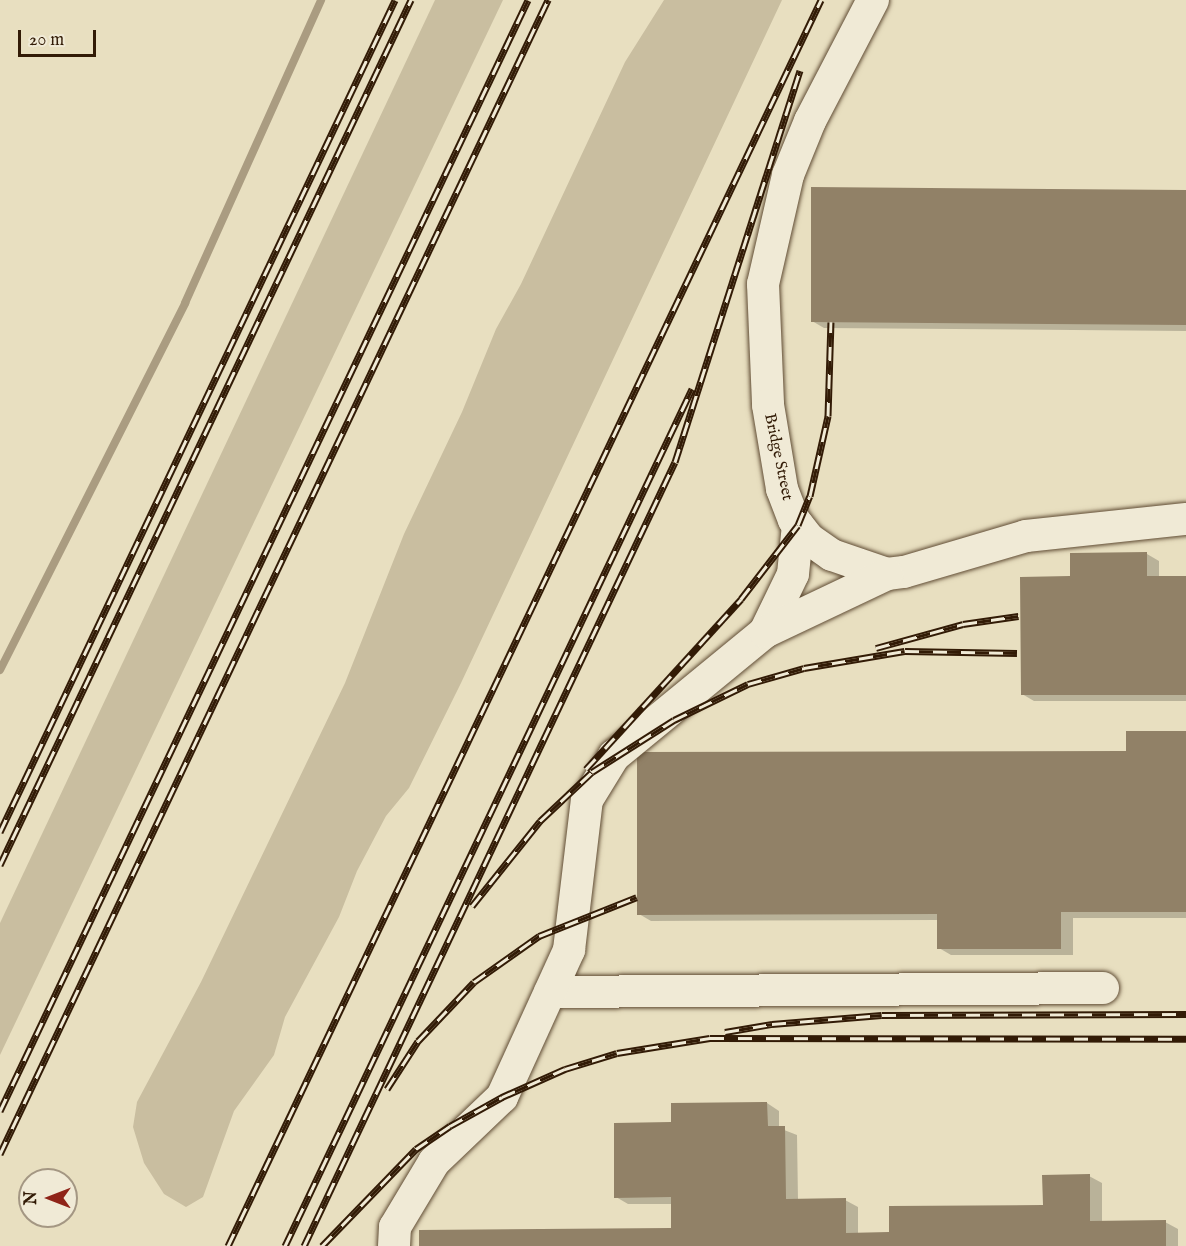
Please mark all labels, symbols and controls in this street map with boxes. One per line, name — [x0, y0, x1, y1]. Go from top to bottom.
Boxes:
scale bar — [21, 18, 99, 56]
text: 20 m — [29, 29, 64, 52]
street label: Bridge Street — [759, 412, 797, 502]
north arrow — [18, 1168, 78, 1228]
text: N — [22, 1191, 42, 1205]

